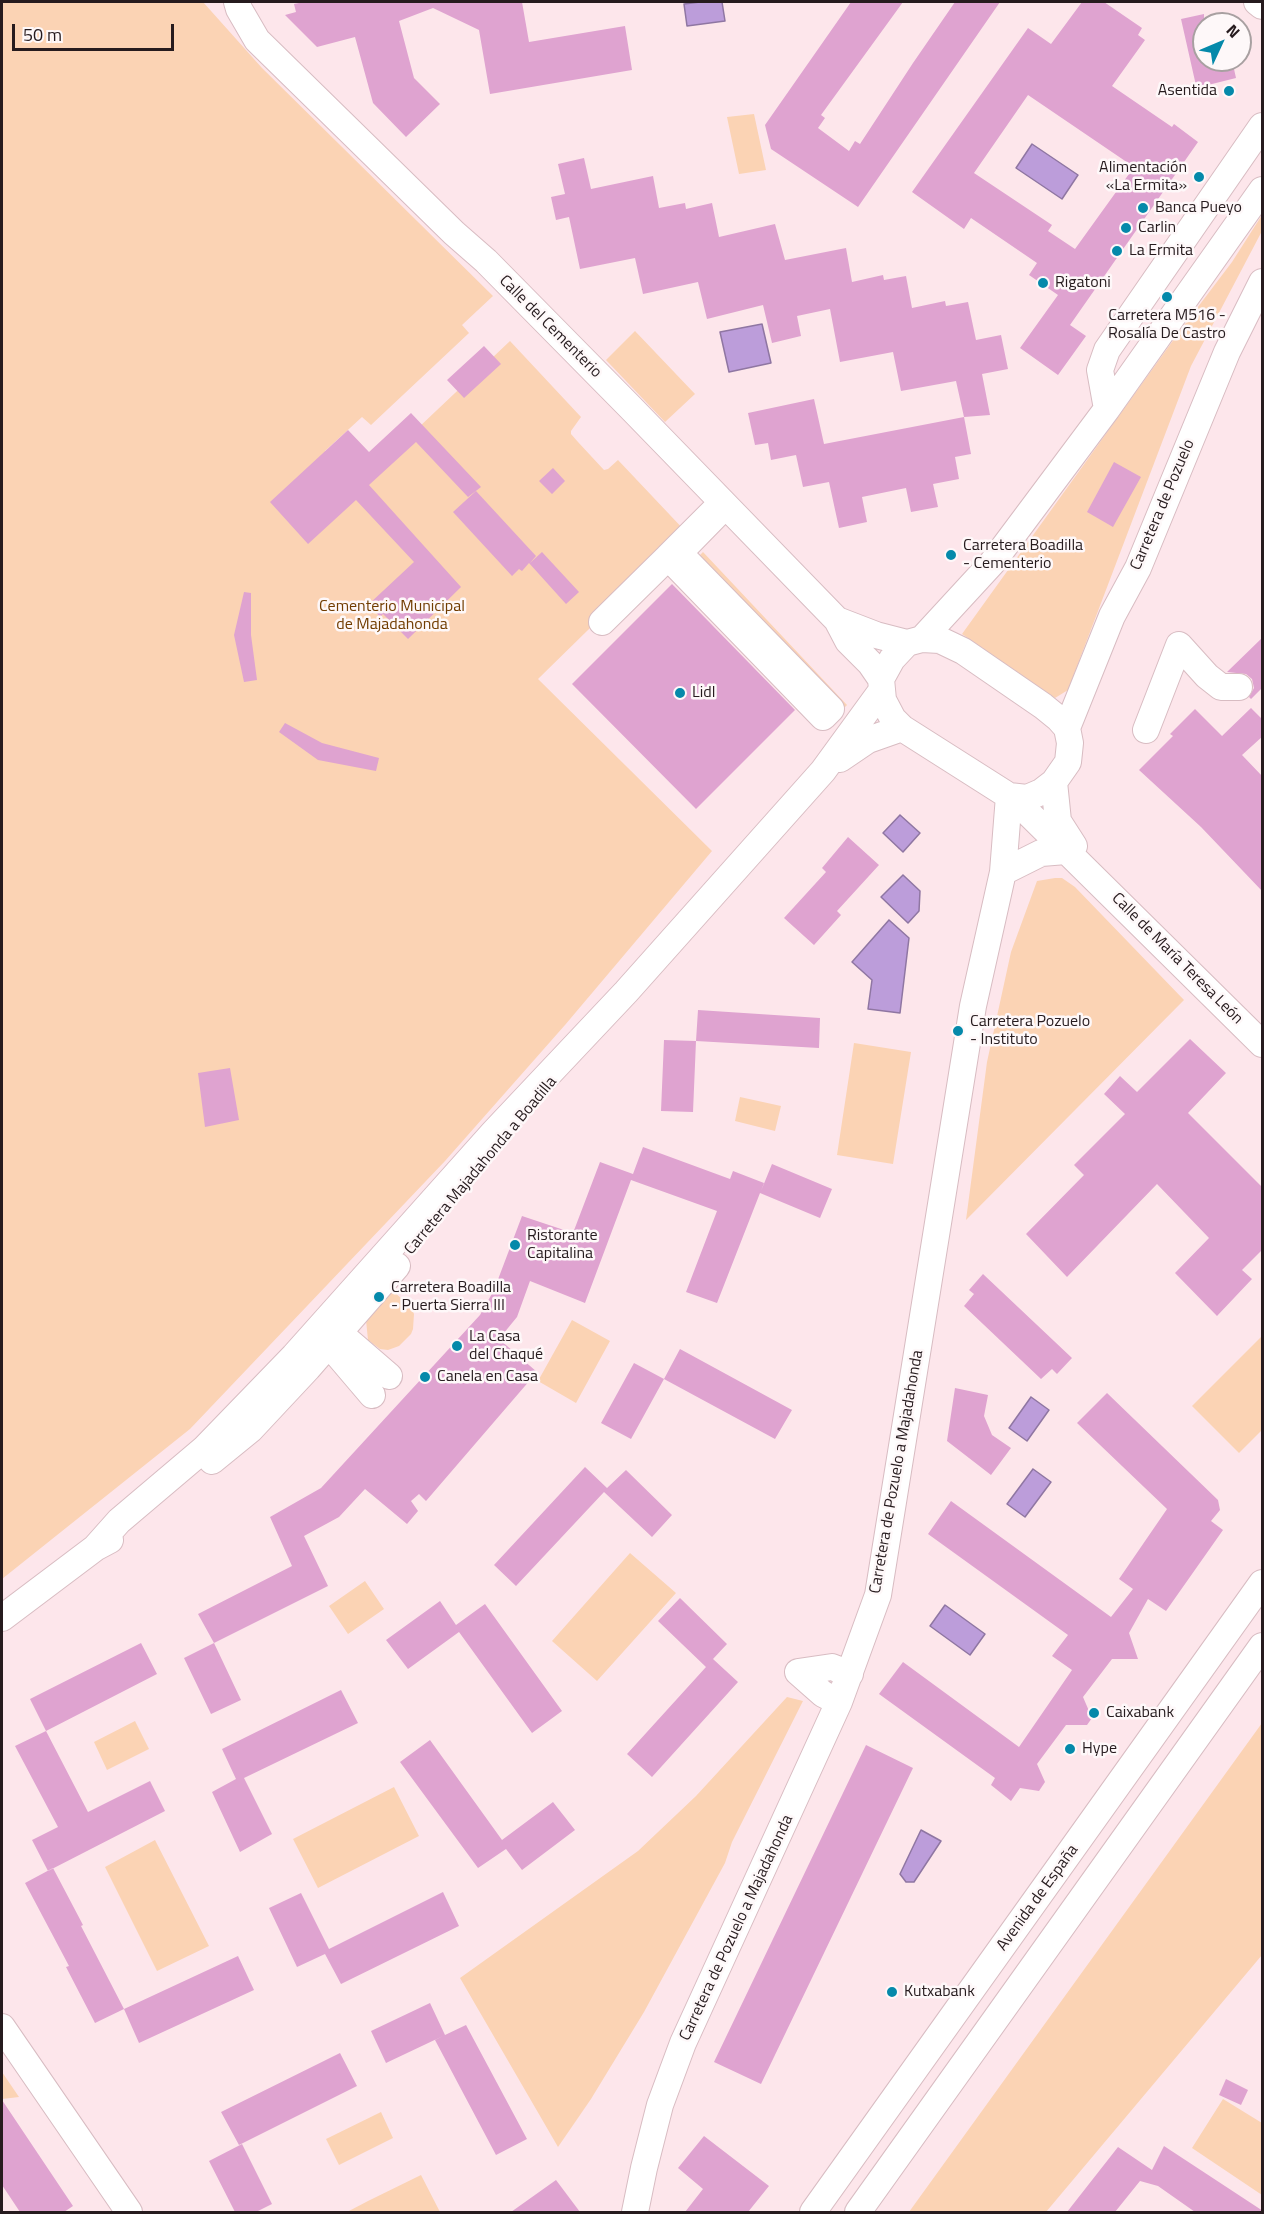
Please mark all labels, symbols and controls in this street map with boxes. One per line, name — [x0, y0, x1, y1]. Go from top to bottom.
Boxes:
scale bar — [15, 12, 177, 50]
north arrow — [1192, 12, 1252, 72]
text: N — [1221, 19, 1246, 43]
text: 50 m — [23, 21, 62, 48]
place label: Asentida — [1158, 81, 1217, 101]
marker: Asentida — [1222, 84, 1236, 98]
place label: Alimentación «La Ermita» — [1099, 158, 1187, 196]
marker: Alimentación «La Ermita» — [1192, 170, 1206, 184]
place label: Banca Pueyo — [1155, 198, 1242, 218]
marker: Banca Pueyo — [1136, 201, 1150, 215]
place label: Carlin — [1138, 218, 1176, 238]
marker: Carlin — [1119, 221, 1133, 235]
place label: La Ermita — [1129, 241, 1193, 261]
marker: La Ermita — [1110, 244, 1124, 258]
street label: Calle del Cementerio — [495, 272, 605, 382]
place label: Rigatoni — [1055, 273, 1111, 293]
marker: Rigatoni — [1036, 276, 1050, 290]
marker: Carretera M516 - Rosalía De Castro — [1160, 290, 1174, 304]
place label: Carretera M516 - Rosalía De Castro — [1108, 306, 1226, 344]
street label: Carretera de Pozuelo — [1127, 437, 1199, 573]
place label: Carretera Boadilla - Cementerio — [963, 536, 1083, 574]
marker: Carretera Boadilla - Cementerio — [944, 548, 958, 562]
park label: Cementerio Municipal de Majadahonda — [319, 597, 465, 635]
place label: Lidl — [692, 683, 715, 703]
marker: Lidl — [673, 686, 687, 700]
street label: Calle de María Teresa León — [1107, 889, 1247, 1029]
place label: Carretera Pozuelo - Instituto — [970, 1012, 1090, 1050]
marker: Carretera Pozuelo - Instituto — [951, 1024, 965, 1038]
street label: Carretera Majadahonda a Boadilla — [401, 1073, 561, 1259]
place label: Ristorante Capitalina — [527, 1226, 598, 1264]
marker: Ristorante Capitalina — [508, 1238, 522, 1252]
place label: Carretera Boadilla - Puerta Sierra III — [391, 1278, 511, 1316]
marker: Carretera Boadilla - Puerta Sierra III — [372, 1290, 386, 1304]
place label: La Casa del Chaqué — [469, 1327, 543, 1365]
marker: La Casa del Chaqué — [450, 1339, 464, 1353]
street label: Carretera de Pozuelo a Majadahonda — [866, 1349, 928, 1595]
place label: Canela en Casa — [437, 1367, 538, 1387]
marker: Canela en Casa — [418, 1370, 432, 1384]
place label: Caixabank — [1106, 1703, 1174, 1723]
marker: Caixabank — [1087, 1706, 1101, 1720]
place label: Hype — [1082, 1739, 1117, 1759]
marker: Hype — [1063, 1742, 1077, 1756]
street label: Carretera de Pozuelo a Majadahonda — [676, 1812, 798, 2044]
street label: Avenida de España — [993, 1841, 1083, 1955]
place label: Kutxabank — [904, 1982, 975, 2002]
marker: Kutxabank — [885, 1985, 899, 1999]

